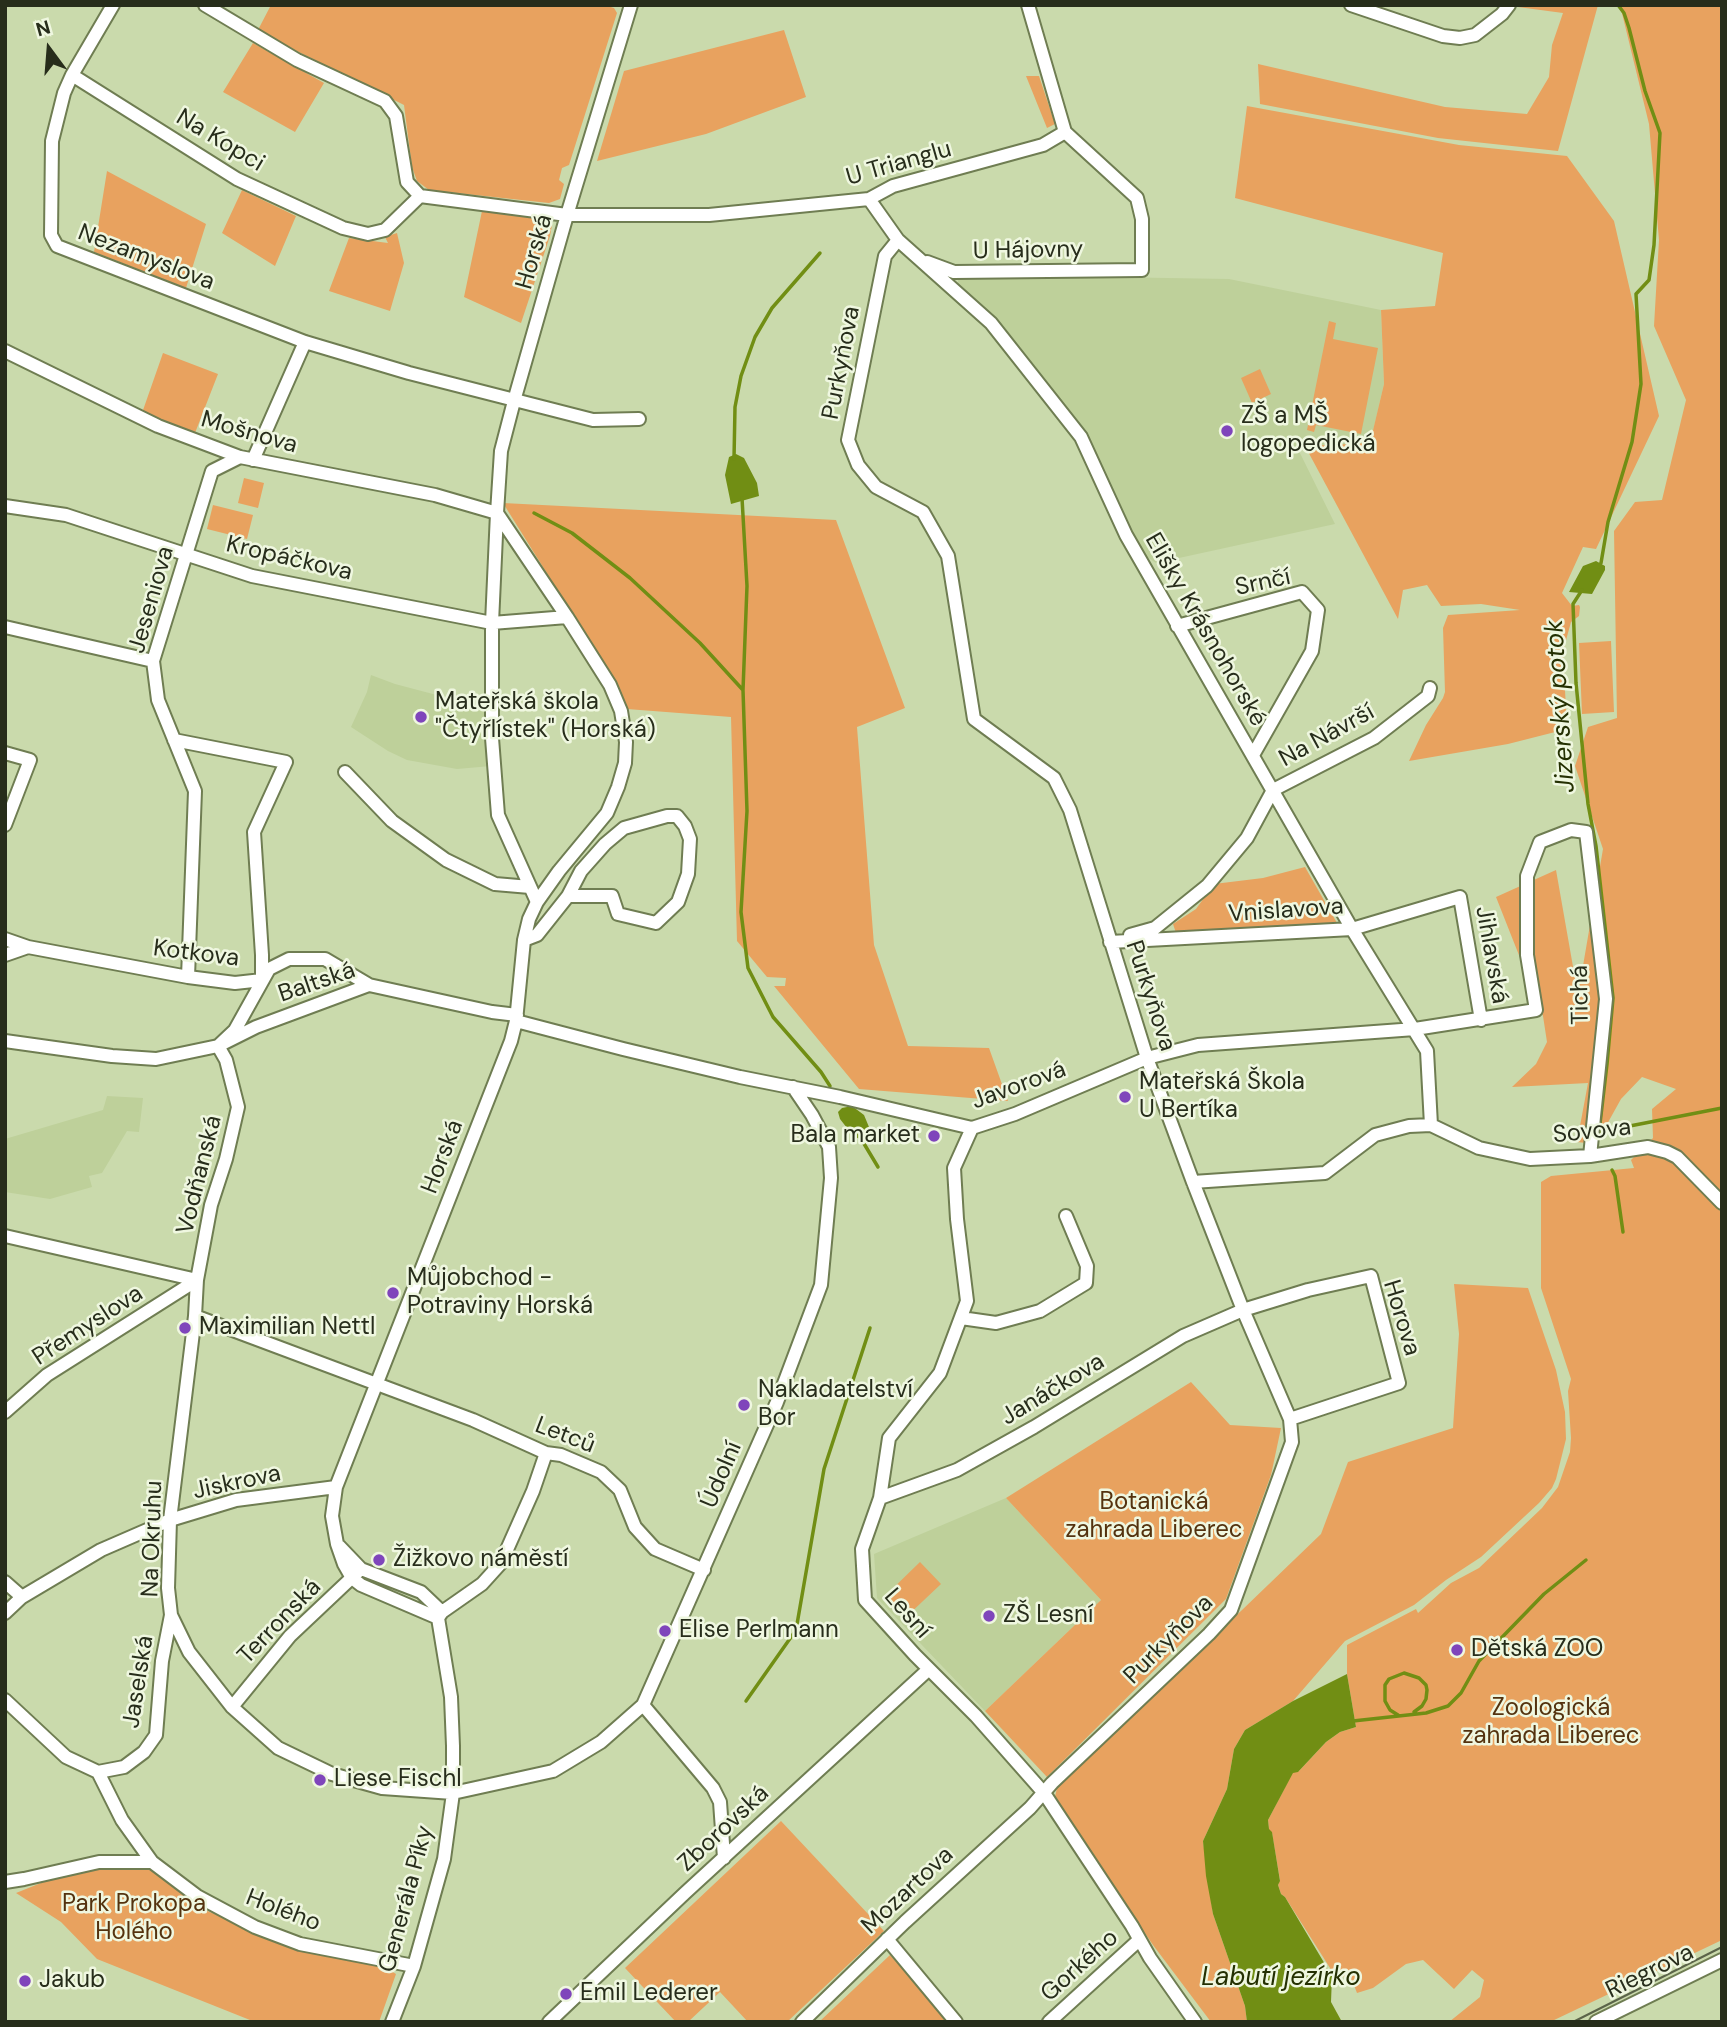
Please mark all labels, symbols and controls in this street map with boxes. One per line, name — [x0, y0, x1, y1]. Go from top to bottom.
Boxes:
north arrow — [14, 14, 84, 84]
text: N — [33, 14, 53, 42]
street label: Na Kopci — [171, 103, 269, 179]
street label: U Trianglu — [843, 135, 955, 193]
street label: Horská — [511, 211, 559, 293]
street label: Nezamyslova — [74, 219, 218, 297]
street label: U Hájovny — [973, 236, 1083, 266]
street label: Purkyňova — [817, 304, 867, 422]
place label: ZŠ a MŠ logopedická — [1241, 403, 1375, 459]
street label: Mošnova — [197, 406, 301, 460]
marker: ZŠ a MŠ logopedická — [1219, 423, 1235, 439]
street label: Elišky Krásnohorské — [1138, 528, 1272, 732]
street label: Kropáčkova — [223, 531, 355, 587]
street label: Jeseniova — [123, 543, 181, 657]
street label: Srnčí — [1233, 563, 1293, 603]
water label: Jizerský potok — [1539, 618, 1583, 794]
place label: Mateřská škola "Čtyřlístek" (Horská) — [435, 689, 656, 745]
street label: Na Návrší — [1274, 698, 1380, 774]
marker: Mateřská škola "Čtyřlístek" (Horská) — [413, 709, 429, 725]
street label: Vnislavova — [1227, 893, 1345, 929]
street label: Jihlavská — [1468, 904, 1514, 1006]
street label: Kotkova — [151, 934, 241, 974]
street label: Purkyňova — [1119, 937, 1181, 1055]
street label: Baltská — [275, 956, 359, 1010]
street label: Tichá — [1566, 965, 1596, 1025]
street label: Javorová — [968, 1056, 1070, 1116]
place label: Mateřská Škola U Bertíka — [1139, 1069, 1305, 1125]
marker: Mateřská Škola U Bertíka — [1117, 1089, 1133, 1105]
street label: Vodňanská — [171, 1113, 229, 1237]
street label: Sovova — [1552, 1114, 1632, 1150]
street label: Horská — [416, 1116, 470, 1198]
place label: Bala market — [790, 1122, 920, 1150]
marker: Bala market — [926, 1128, 942, 1144]
place label: Můjobchod - Potraviny Horská — [407, 1265, 593, 1321]
street label: Horova — [1376, 1277, 1426, 1359]
street label: Přemyslova — [27, 1280, 149, 1372]
marker: Můjobchod - Potraviny Horská — [385, 1285, 401, 1301]
place label: Maximilian Nettl — [199, 1314, 375, 1342]
marker: Maximilian Nettl — [177, 1320, 193, 1336]
street label: Janáčkova — [996, 1348, 1110, 1432]
place label: Nakladatelství Bor — [758, 1377, 913, 1433]
marker: Nakladatelství Bor — [736, 1397, 752, 1413]
street label: Letců — [531, 1411, 599, 1461]
street label: Údolní — [695, 1437, 749, 1513]
street label: Jiskrova — [190, 1460, 284, 1506]
street label: Na Okruhu — [137, 1480, 169, 1598]
park label: Botanická zahrada Liberec — [1065, 1489, 1243, 1545]
place label: Žižkovo náměstí — [393, 1546, 568, 1574]
marker: Žižkovo náměstí — [371, 1552, 387, 1568]
street label: Terronská — [232, 1573, 328, 1671]
street label: Lesní — [877, 1583, 937, 1645]
street label: Purkyňova — [1118, 1589, 1220, 1691]
place label: ZŠ Lesní — [1003, 1602, 1093, 1630]
marker: ZŠ Lesní — [981, 1608, 997, 1624]
place label: Elise Perlmann — [679, 1617, 839, 1645]
marker: Elise Perlmann — [657, 1623, 673, 1639]
street label: Jaselská — [117, 1634, 161, 1730]
place label: Dětská ZOO — [1471, 1636, 1603, 1664]
marker: Dětská ZOO — [1449, 1642, 1465, 1658]
park label: Zoologická zahrada Liberec — [1462, 1695, 1640, 1751]
place label: Liese Fischl — [334, 1766, 462, 1794]
marker: Liese Fischl — [312, 1772, 328, 1788]
street label: Zborovská — [673, 1780, 775, 1878]
street label: Generála Píky — [374, 1823, 440, 1975]
street label: Mozartova — [856, 1841, 960, 1941]
street label: Holého — [242, 1884, 324, 1938]
park label: Park Prokopa Holého — [62, 1891, 206, 1947]
street label: Gorkého — [1035, 1924, 1125, 2008]
street label: Riegrova — [1601, 1938, 1699, 2006]
water label: Labutí jezírko — [1201, 1962, 1361, 1994]
place label: Jakub — [39, 1967, 105, 1995]
marker: Jakub — [17, 1973, 33, 1989]
place label: Emil Lederer — [580, 1980, 718, 2008]
marker: Emil Lederer — [558, 1986, 574, 2002]

